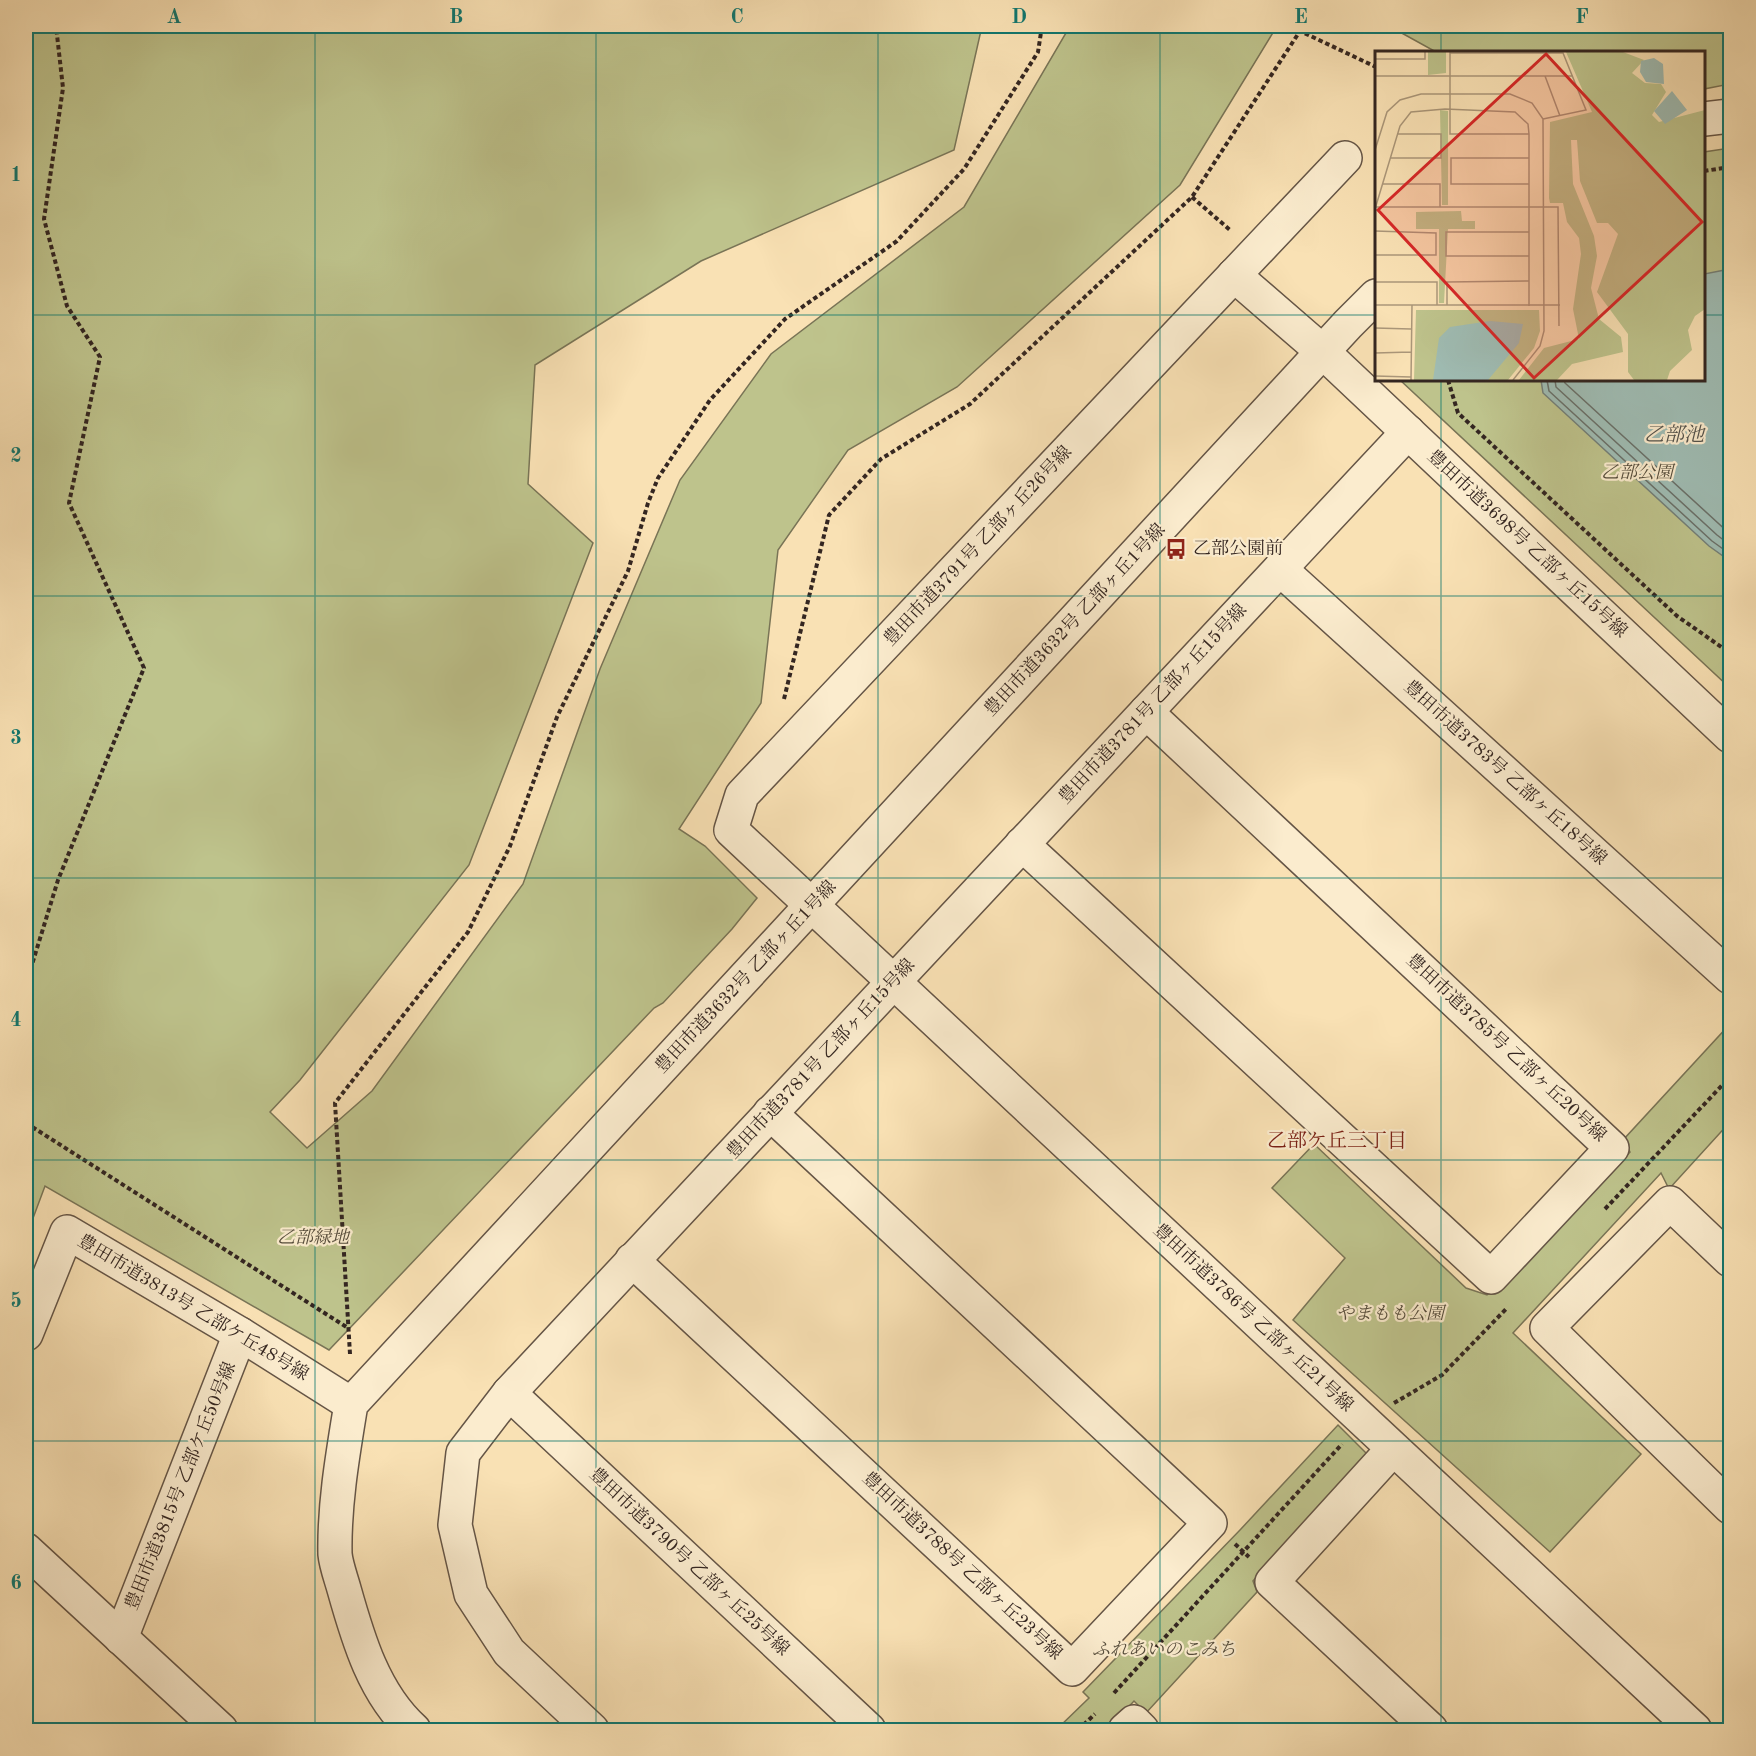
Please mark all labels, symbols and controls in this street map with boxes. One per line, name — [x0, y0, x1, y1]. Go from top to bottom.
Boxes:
text: A — [166, 8, 182, 28]
text: B — [449, 8, 463, 28]
text: C — [730, 8, 744, 28]
text: D — [1011, 8, 1027, 28]
text: E — [1294, 8, 1308, 28]
text: F — [1575, 8, 1589, 28]
inset map — [1375, 51, 1705, 381]
text: 1 — [10, 166, 22, 186]
water label: 乙部池 — [1644, 424, 1706, 446]
street label: 豊田市道3791号 乙部ヶ丘26号線 — [879, 441, 1075, 649]
street label: 豊田市道3698号 乙部ヶ丘15号線 — [1424, 445, 1632, 641]
text: 2 — [10, 447, 22, 467]
park label: 乙部公園 — [1601, 462, 1676, 482]
street label: 豊田市道3632号 乙部ヶ丘1号線 — [980, 519, 1169, 719]
bus stop icon: 乙部公園前 — [1164, 537, 1188, 561]
place label: 乙部公園前 — [1193, 538, 1283, 558]
street label: 豊田市道3781号 乙部ヶ丘15号線 — [1054, 599, 1250, 807]
street label: 豊田市道3783号 乙部ヶ丘18号線 — [1400, 676, 1611, 869]
text: 3 — [10, 729, 22, 749]
street label: 豊田市道3632号 乙部ヶ丘1号線 — [651, 876, 840, 1076]
street label: 豊田市道3785号 乙部ヶ丘20号線 — [1403, 949, 1611, 1145]
street label: 豊田市道3781号 乙部ヶ丘15号線 — [722, 954, 918, 1162]
text: 4 — [10, 1011, 22, 1031]
district label: 乙部ケ丘三丁目 — [1267, 1130, 1407, 1152]
street label: 豊田市道3786号 乙部ヶ丘21号線 — [1150, 1219, 1358, 1415]
park label: 乙部緑地 — [277, 1227, 351, 1247]
street label: 豊田市道3813号 乙部ケ丘48号線 — [74, 1230, 313, 1384]
text: 5 — [10, 1291, 22, 1312]
park label: やまもも公園 — [1336, 1304, 1447, 1323]
street label: 豊田市道3815号 乙部ケ丘50号線 — [121, 1359, 239, 1613]
street label: 豊田市道3790号 乙部ヶ丘25号線 — [586, 1463, 794, 1659]
street label: 豊田市道3788号 乙部ヶ丘23号線 — [859, 1467, 1067, 1663]
text: 6 — [10, 1574, 22, 1594]
park label: ふれあいのこみち — [1092, 1640, 1236, 1659]

